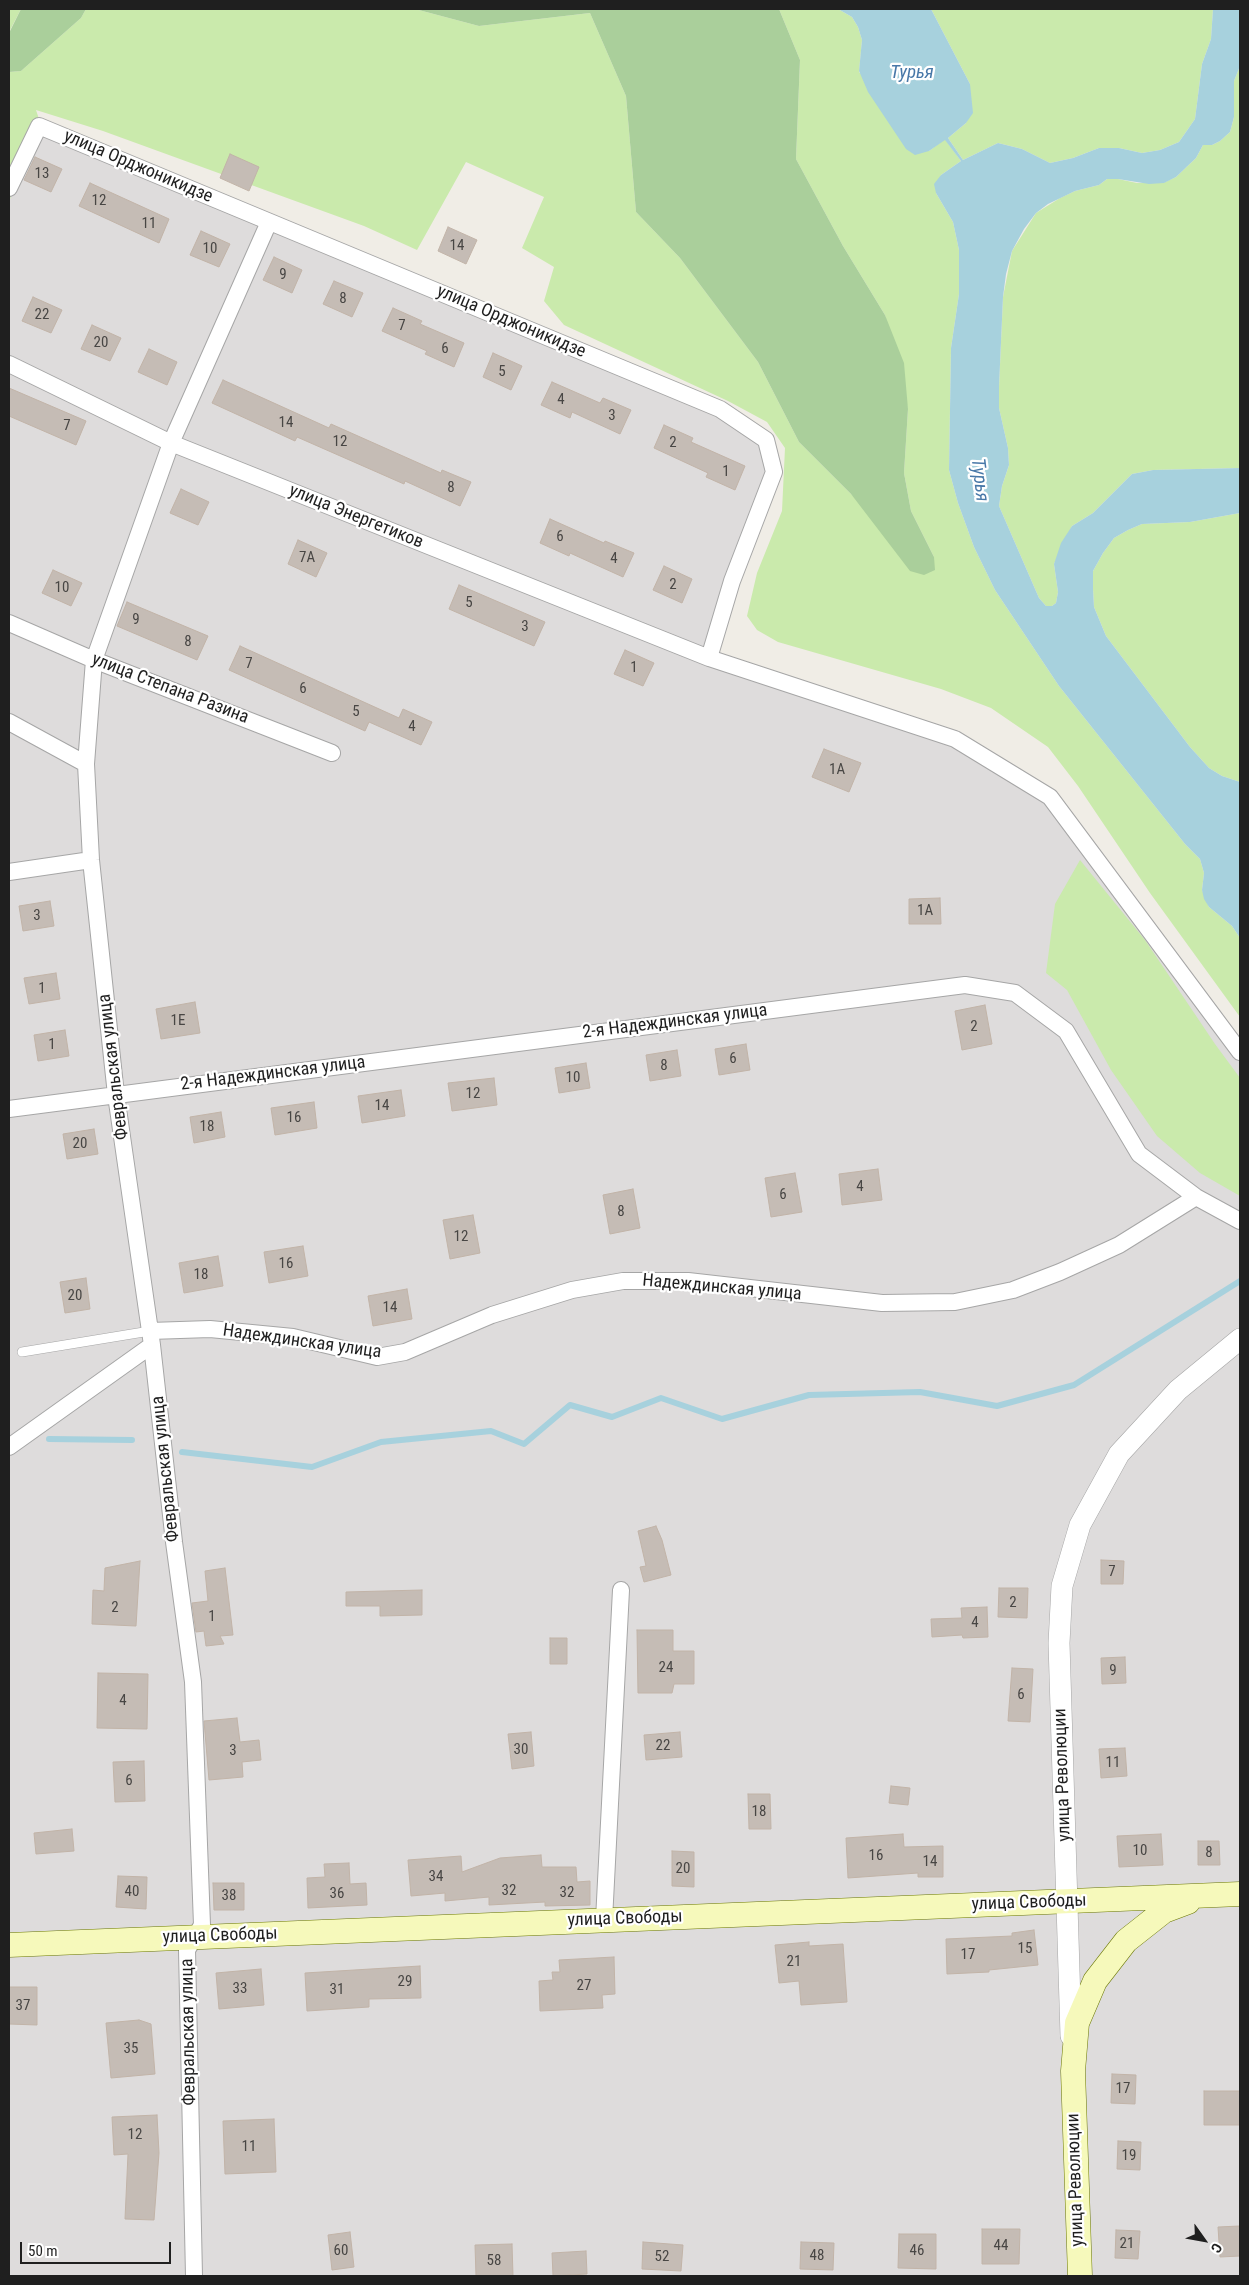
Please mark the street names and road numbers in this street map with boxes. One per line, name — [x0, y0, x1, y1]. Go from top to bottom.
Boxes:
street label: улица Орджоникидзе — [60, 126, 216, 208]
street label: улица Орджоникидзе — [433, 281, 589, 363]
street label: улица Энергетиков — [286, 480, 426, 554]
street label: улица Степана Разина — [88, 649, 252, 729]
street label: Февральская улица — [94, 993, 134, 1141]
street label: 2-я Надеждинская улица — [581, 1000, 769, 1044]
street label: 2-я Надеждинская улица — [179, 1052, 367, 1096]
street label: Надеждинская улица — [642, 1270, 802, 1306]
street label: Надеждинская улица — [221, 1320, 383, 1364]
street label: Февральская улица — [148, 1395, 184, 1543]
street label: улица Революции — [1050, 1708, 1076, 1842]
street label: улица Свободы — [971, 1890, 1087, 1916]
street label: улица Свободы — [567, 1906, 683, 1932]
street label: улица Свободы — [162, 1923, 278, 1949]
street label: Февральская улица — [177, 1958, 201, 2106]
street label: улица Революции — [1063, 2113, 1089, 2247]

